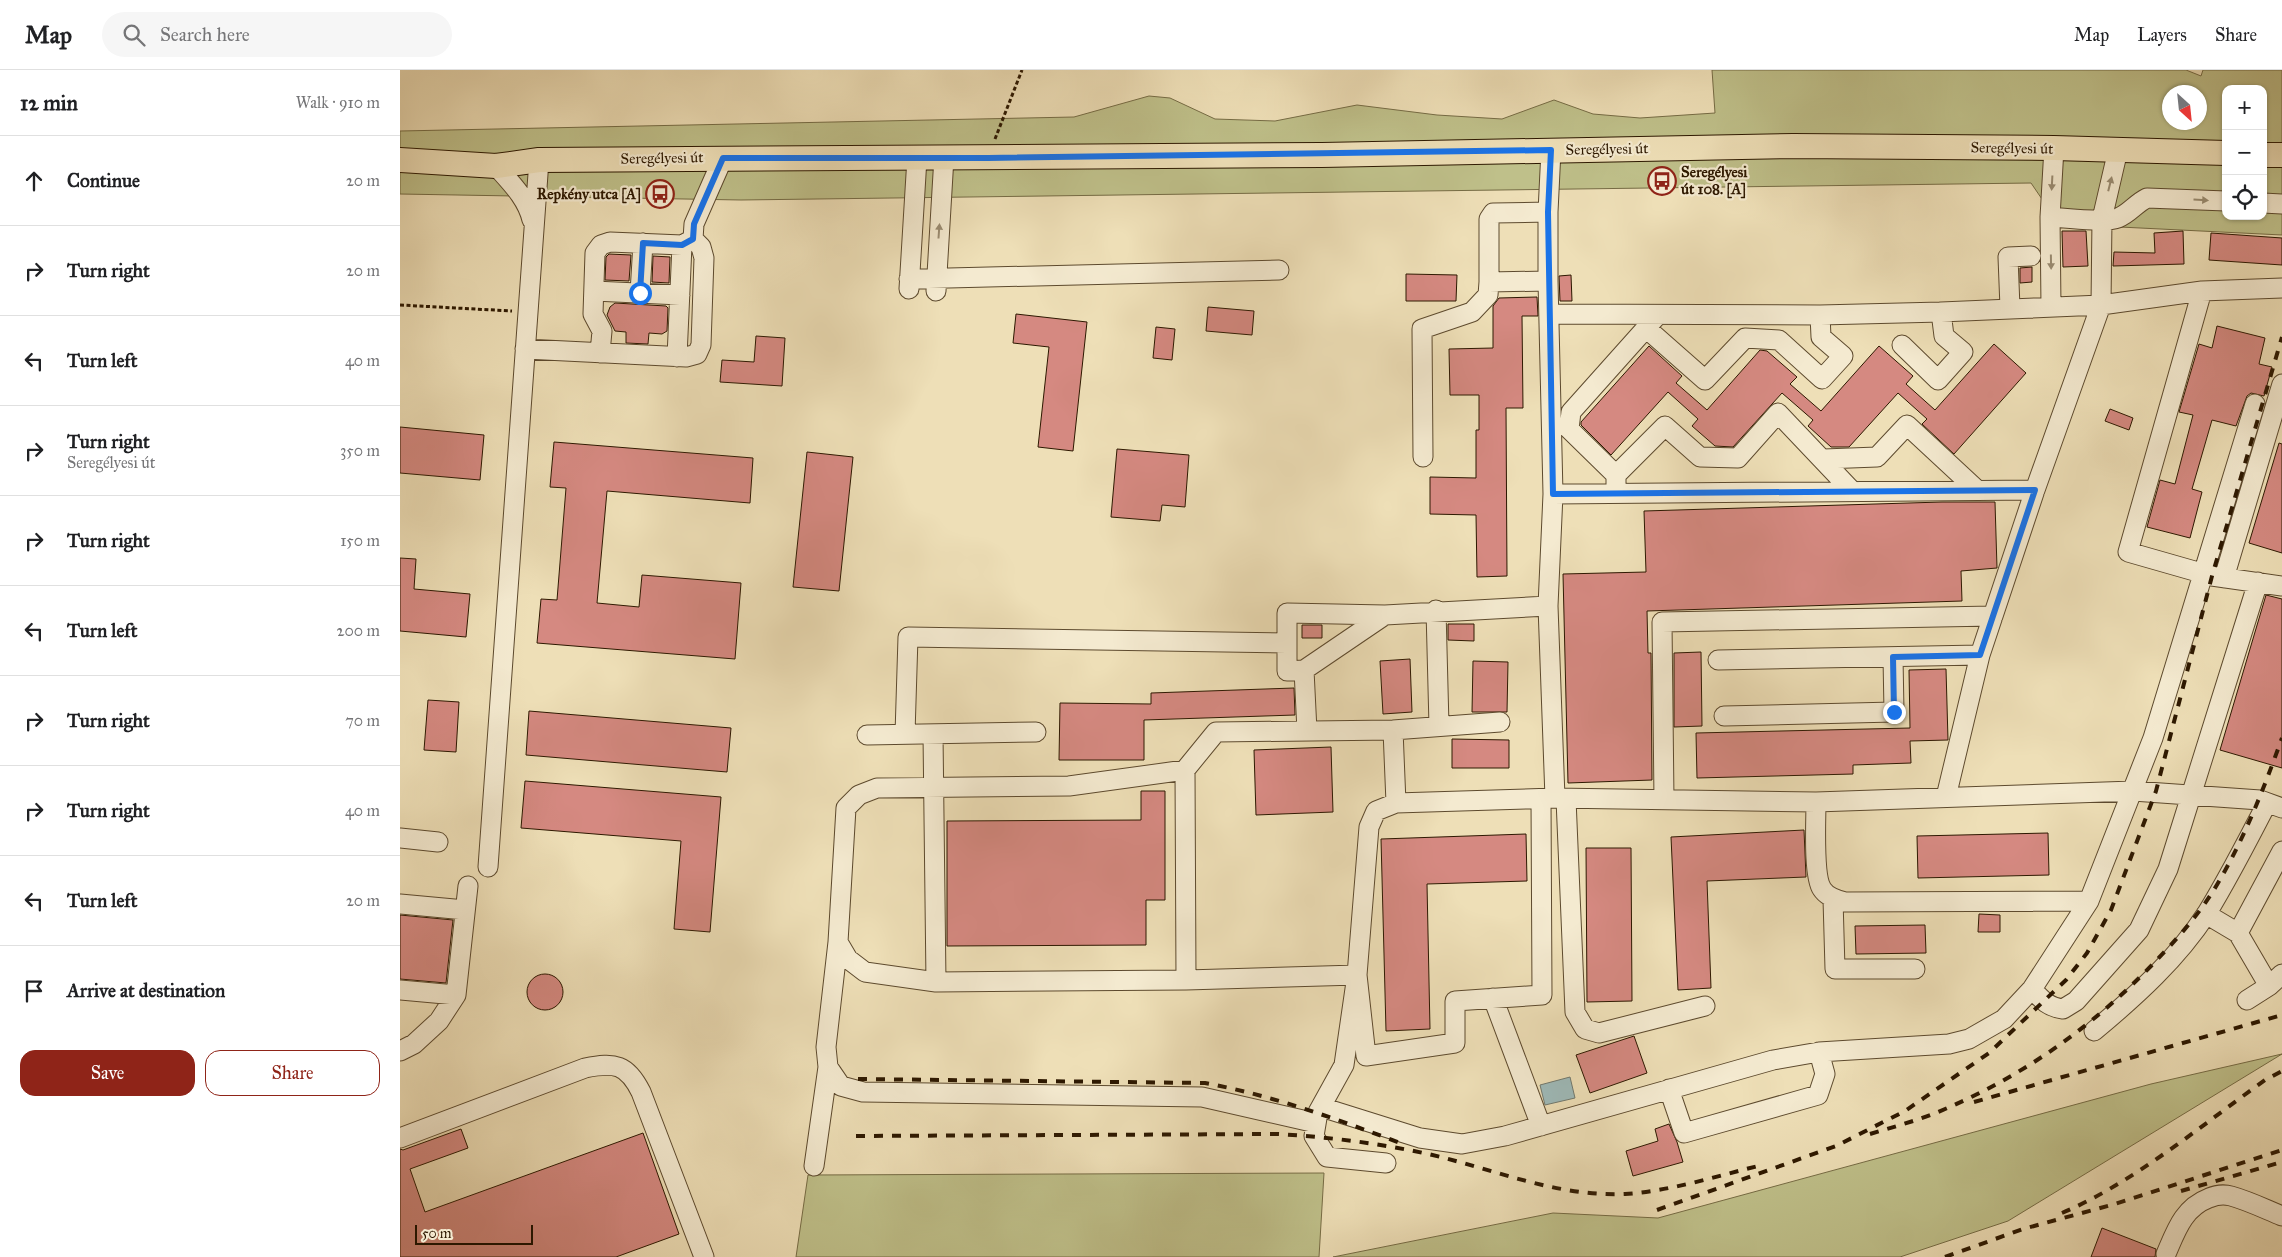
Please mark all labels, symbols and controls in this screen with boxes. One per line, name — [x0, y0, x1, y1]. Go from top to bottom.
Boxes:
search box — [102, 12, 452, 57]
text: Map — [25, 20, 72, 50]
icon: search — [120, 21, 148, 49]
text: Search here — [160, 23, 250, 46]
text: Map — [2074, 24, 2109, 46]
text: Layers — [2137, 24, 2187, 46]
text: Share — [2215, 24, 2257, 46]
north arrow — [2162, 85, 2207, 130]
map controls — [2222, 85, 2267, 220]
button: + — [2222, 85, 2267, 130]
text: 12 min — [20, 90, 78, 116]
text: Walk · 910 m — [296, 93, 380, 112]
button: − — [2222, 130, 2267, 175]
street label: Seregélyesi út — [1970, 138, 2054, 158]
street label: Seregélyesi út — [1565, 139, 1649, 159]
street label: Seregélyesi út — [620, 148, 704, 168]
place label: Seregélyesi út 108. [A] — [1680, 163, 1748, 199]
bus stop icon: Seregélyesi út 108. [A] — [1647, 166, 1677, 196]
icon: ahead — [20, 167, 48, 195]
text: Continue — [67, 169, 140, 192]
text: 20 m — [346, 171, 380, 190]
one-way arrow — [2047, 175, 2055, 191]
button: locate — [2222, 175, 2267, 220]
one-way arrow — [2106, 177, 2114, 192]
bus stop icon: Repkény utca [A] — [645, 179, 675, 209]
place label: Repkény utca [A] — [537, 185, 641, 204]
one-way arrow — [2193, 196, 2209, 204]
one-way arrow — [936, 223, 944, 239]
one-way arrow — [2047, 254, 2055, 270]
icon: right — [20, 257, 48, 285]
text: Turn right — [67, 259, 150, 282]
text: 20 m — [346, 261, 380, 280]
route start — [629, 282, 652, 305]
icon: left — [20, 347, 48, 375]
text: Turn left — [67, 349, 137, 372]
text: 40 m — [345, 351, 380, 370]
text: Turn right — [67, 430, 150, 453]
icon: right — [20, 437, 48, 465]
text: 350 m — [340, 441, 380, 460]
text: Seregélyesi út — [67, 453, 155, 472]
icon: right — [20, 527, 48, 555]
text: Turn right — [67, 529, 150, 552]
text: 150 m — [340, 531, 380, 550]
icon: left — [20, 617, 48, 645]
text: Turn left — [67, 619, 137, 642]
text: 200 m — [337, 621, 380, 640]
route end — [1883, 701, 1906, 724]
icon: right — [20, 707, 48, 735]
text: Turn right — [67, 709, 150, 732]
text: 70 m — [345, 711, 380, 730]
icon: right — [20, 797, 48, 825]
text: Turn right — [67, 799, 150, 822]
text: 40 m — [345, 801, 380, 820]
icon: left — [20, 887, 48, 915]
text: Turn left — [67, 889, 137, 912]
text: 20 m — [346, 891, 380, 910]
icon: arrive — [20, 977, 48, 1005]
text: Arrive at destination — [67, 979, 225, 1002]
button: Save — [20, 1050, 195, 1096]
button: Share — [205, 1050, 380, 1096]
scale bar — [415, 1222, 532, 1245]
text: 50 m — [422, 1225, 451, 1242]

